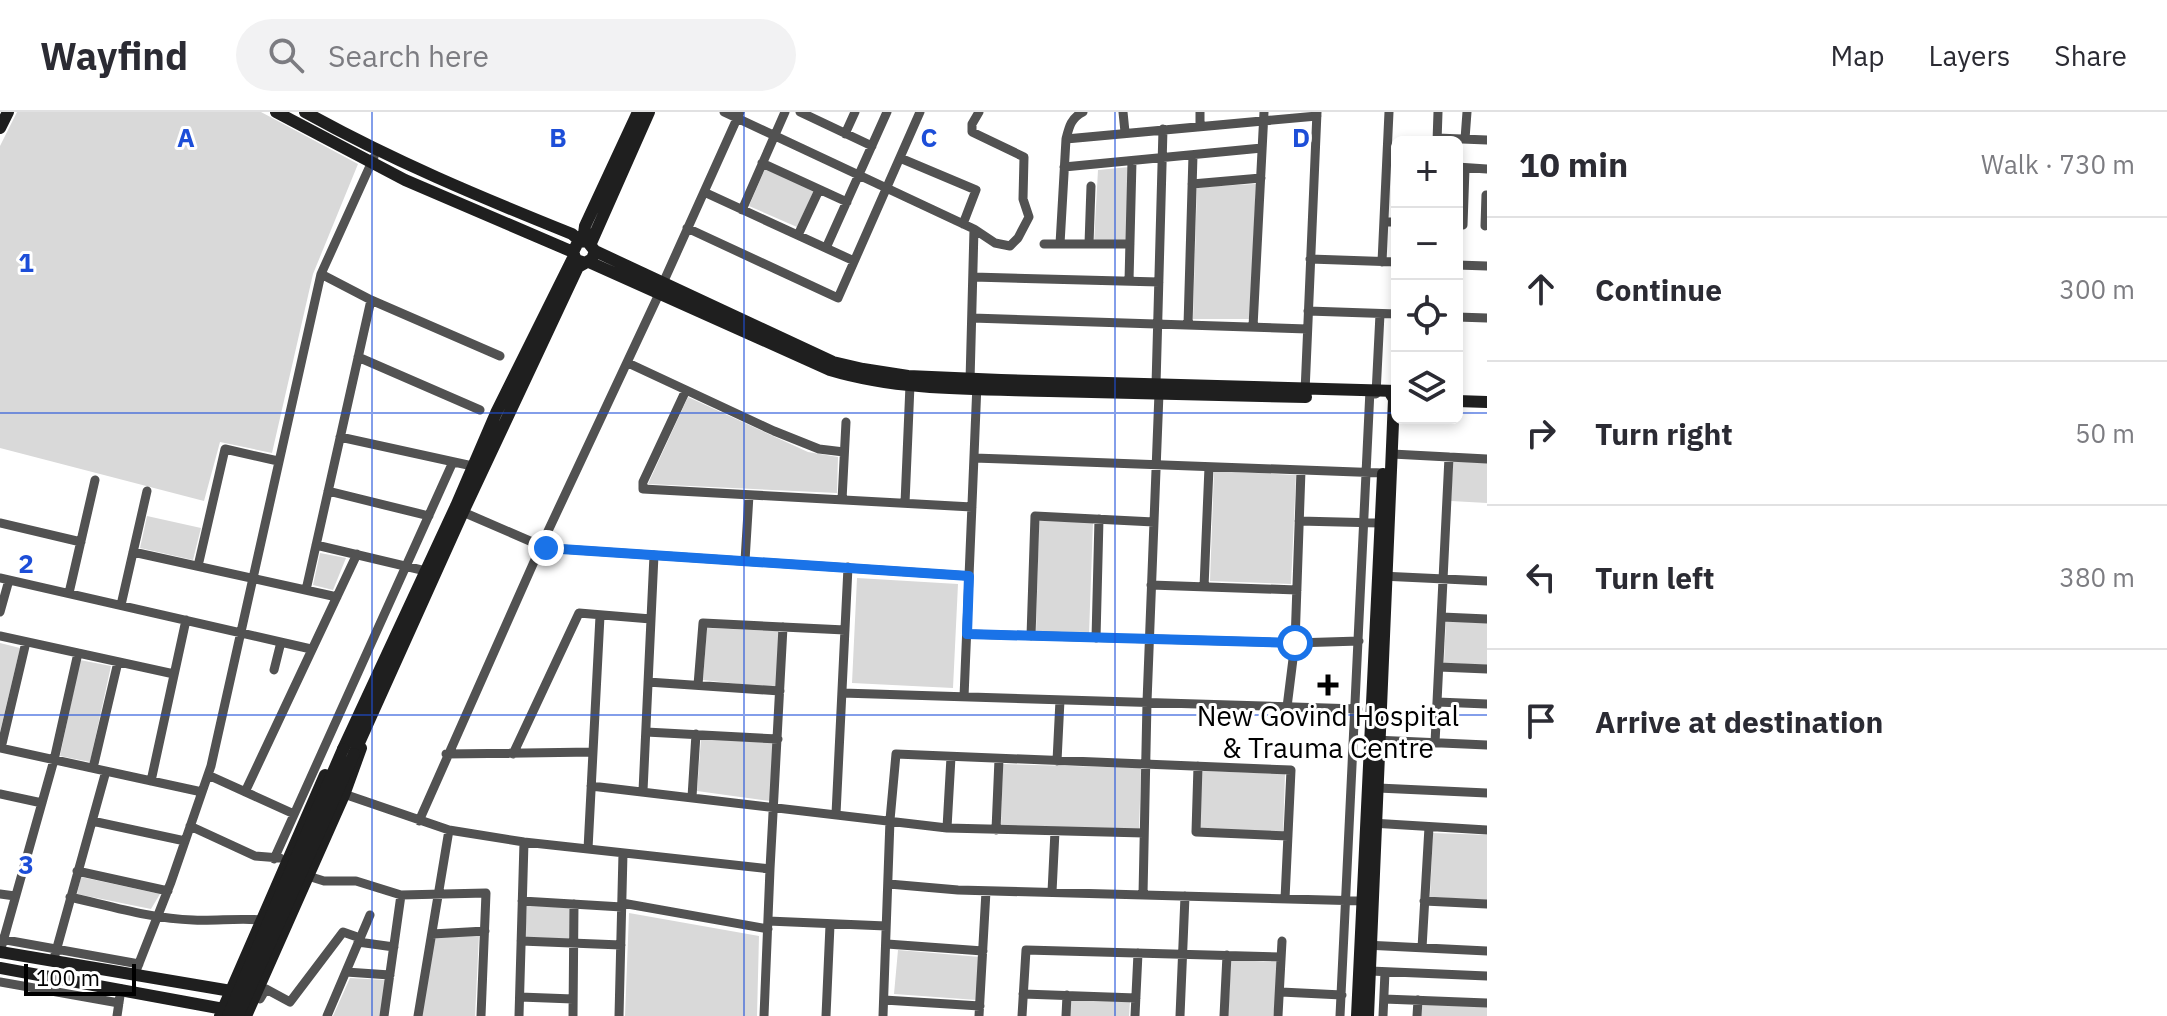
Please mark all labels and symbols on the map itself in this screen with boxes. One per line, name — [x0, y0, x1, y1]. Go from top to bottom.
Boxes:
text: A — [177, 120, 195, 154]
text: B — [549, 120, 567, 154]
text: C — [921, 120, 938, 154]
text: D — [1292, 120, 1310, 154]
text: 1 — [18, 245, 34, 279]
route end — [528, 530, 564, 566]
text: 2 — [18, 546, 34, 580]
route start — [1277, 625, 1313, 661]
marker: New Govind Hospital & Trauma Centre — [1317, 674, 1339, 696]
place label: New Govind Hospital & Trauma Centre — [1197, 697, 1459, 766]
text: 3 — [18, 847, 34, 881]
scale bar — [24, 960, 136, 996]

